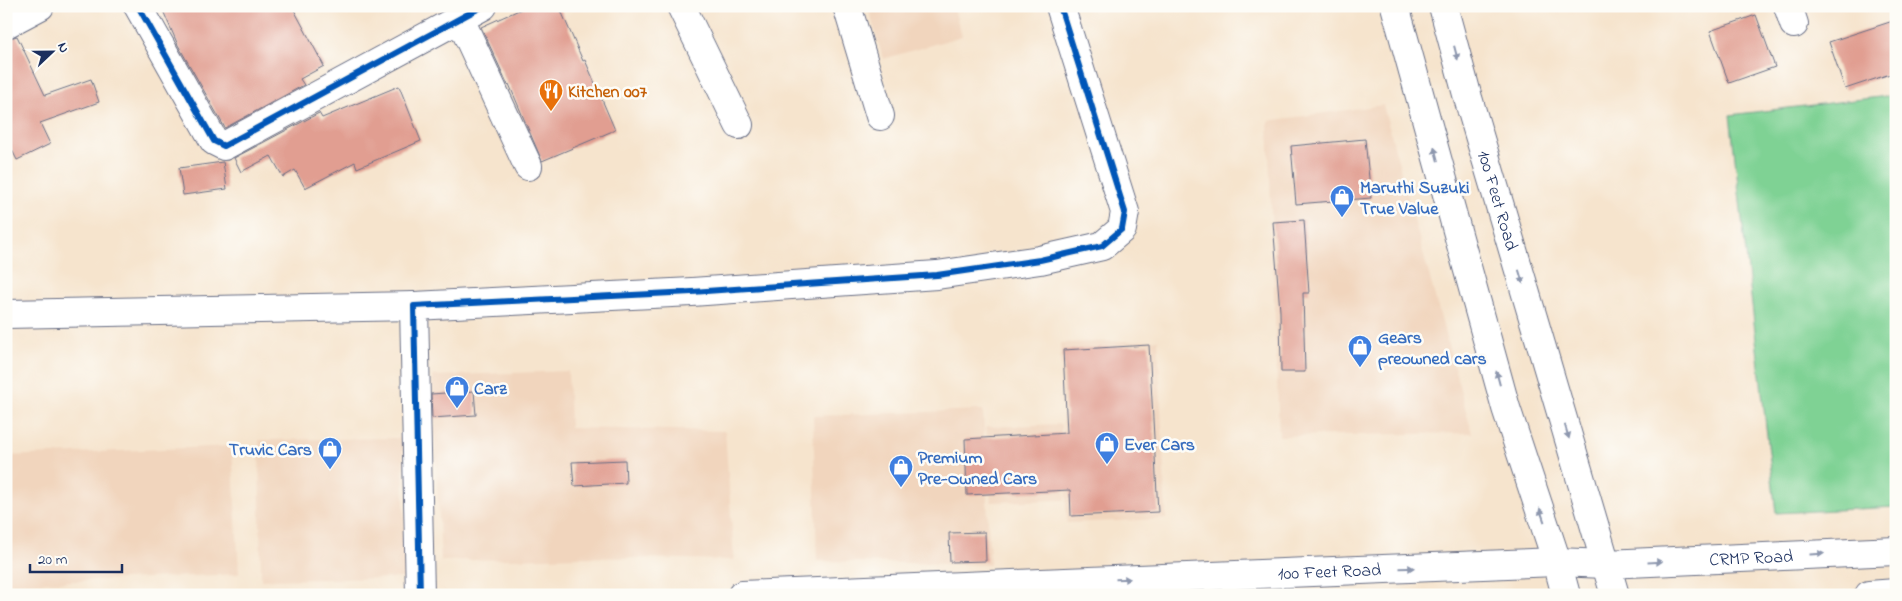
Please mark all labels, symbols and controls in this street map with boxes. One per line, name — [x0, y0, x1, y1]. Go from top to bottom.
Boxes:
north arrow — [28, 28, 78, 78]
text: N — [51, 39, 74, 56]
one-way arrow — [1452, 46, 1460, 61]
restaurant icon: Kitchen 007 — [538, 78, 564, 112]
place label: Kitchen 007 — [568, 80, 648, 106]
one-way arrow — [1432, 146, 1440, 161]
street label: 100 Feet Road — [1469, 148, 1523, 254]
place label: Maruthi Suzuki True Value — [1360, 176, 1470, 223]
shop icon: Maruthi Suzuki True Value — [1329, 184, 1355, 218]
one-way arrow — [1517, 269, 1525, 284]
place label: Gears preowned cars — [1378, 326, 1487, 373]
shop icon: Gears preowned cars — [1347, 334, 1373, 368]
one-way arrow — [1494, 370, 1502, 385]
shop icon: Carz — [444, 375, 470, 409]
place label: Carz — [474, 377, 507, 403]
one-way arrow — [1563, 425, 1571, 440]
shop icon: Ever Cars — [1094, 431, 1120, 465]
place label: Ever Cars — [1124, 433, 1195, 459]
shop icon: Truvic Cars — [317, 436, 343, 470]
place label: Truvic Cars — [229, 438, 312, 464]
place label: Premium Pre-Owned Cars — [918, 446, 1037, 493]
shop icon: Premium Pre-Owned Cars — [888, 454, 914, 488]
one-way arrow — [1538, 508, 1545, 523]
scale bar — [30, 541, 122, 573]
street label: CRMP Road — [1709, 545, 1794, 574]
text: 20 m — [38, 549, 68, 571]
one-way arrow — [1809, 550, 1825, 558]
one-way arrow — [1647, 557, 1663, 565]
street label: 100 Feet Road — [1277, 558, 1382, 588]
one-way arrow — [1400, 563, 1416, 571]
one-way arrow — [1115, 575, 1131, 583]

